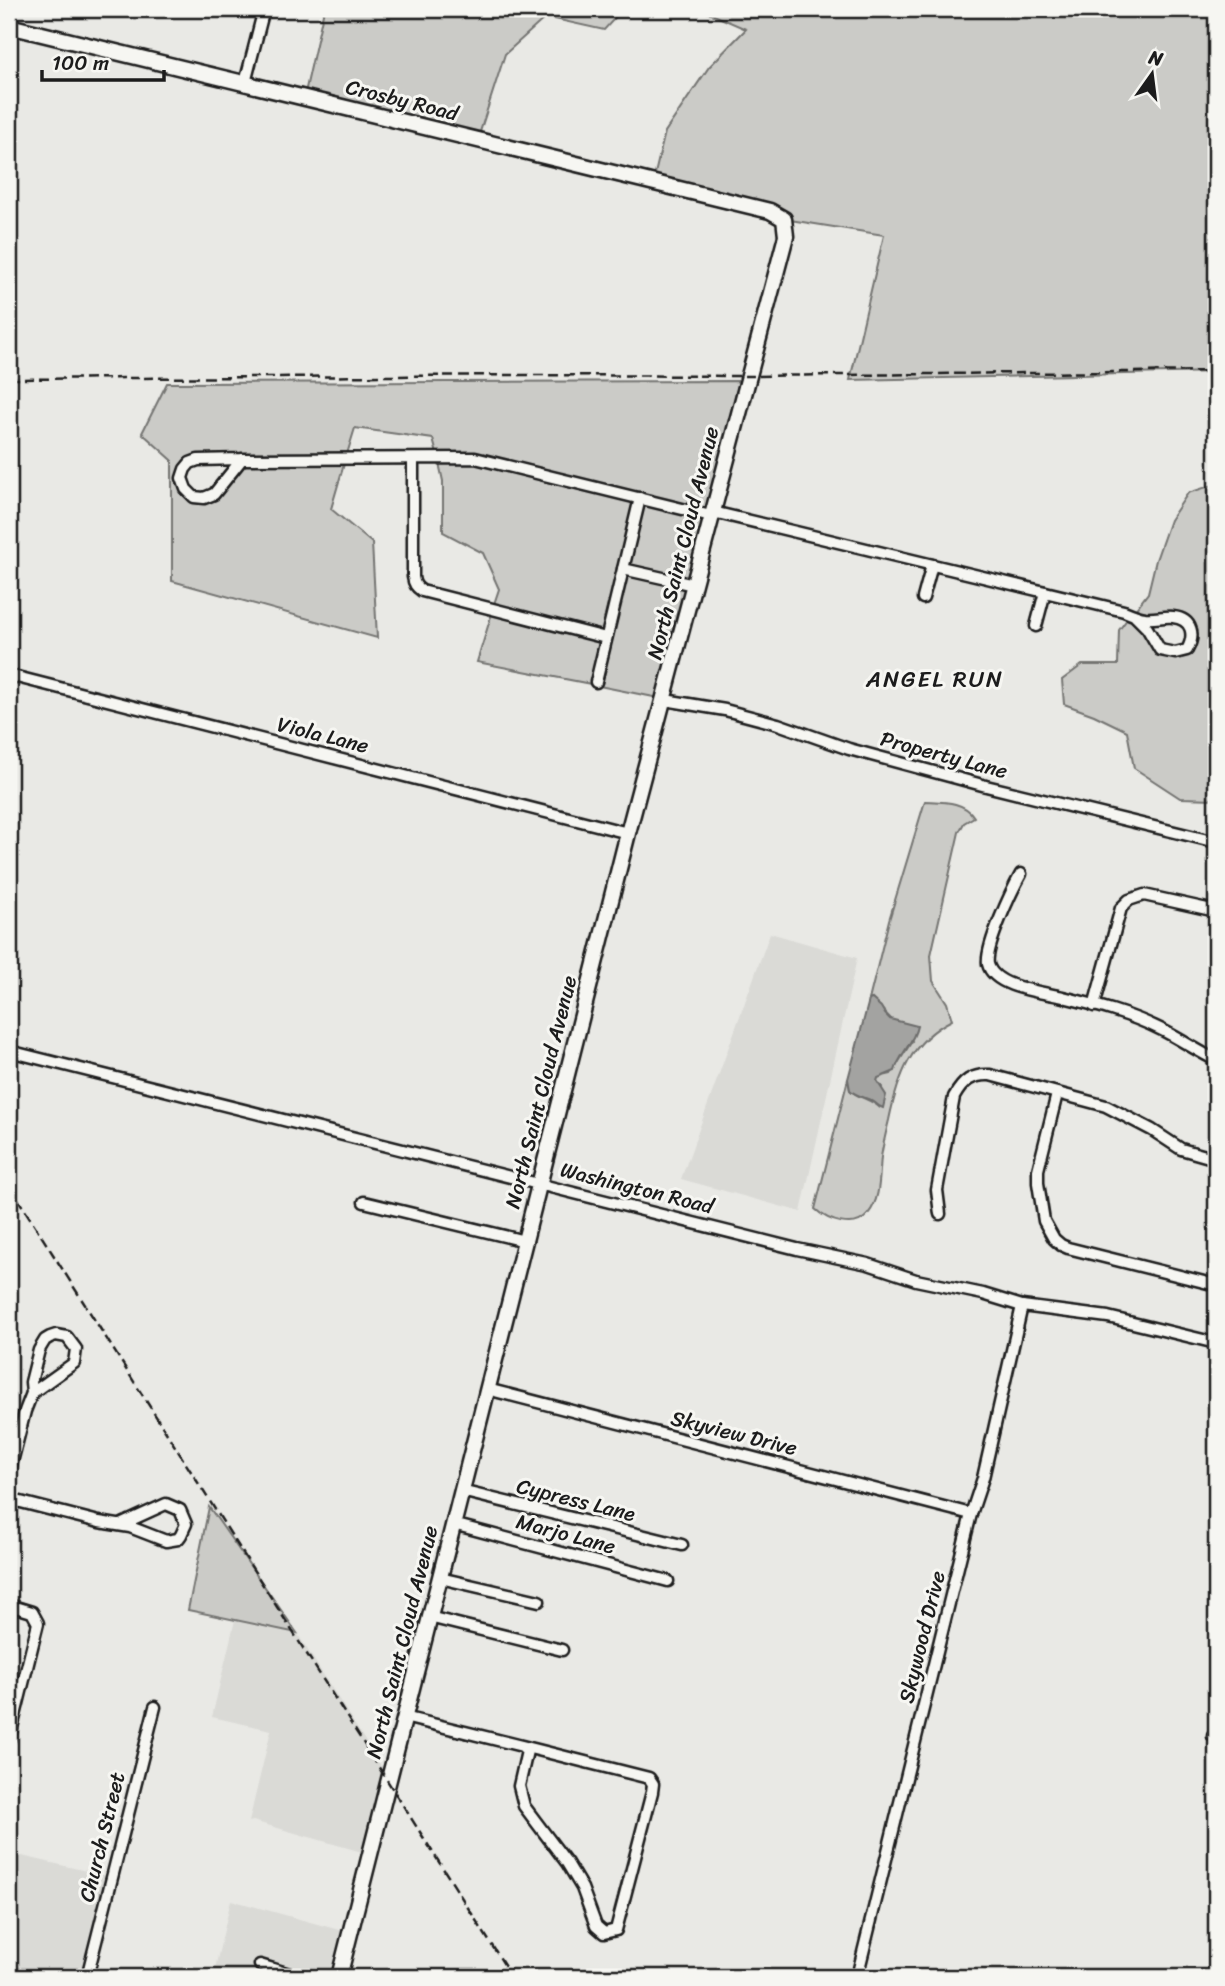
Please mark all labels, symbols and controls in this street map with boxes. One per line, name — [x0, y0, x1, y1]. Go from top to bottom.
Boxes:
scale bar — [42, 38, 164, 82]
north arrow — [1116, 38, 1186, 108]
text: N — [1145, 40, 1167, 76]
text: 100 m — [52, 44, 109, 82]
street label: Crosby Road — [342, 68, 464, 133]
street label: North Saint Cloud Avenue — [636, 422, 730, 664]
district label: ANGEL RUN — [865, 659, 1004, 700]
street label: Viola Lane — [273, 705, 373, 765]
street label: Property Lane — [876, 720, 1012, 790]
street label: North Saint Cloud Avenue — [494, 971, 588, 1213]
street label: Washington Road — [556, 1151, 719, 1226]
street label: Skyview Drive — [667, 1399, 801, 1467]
street label: Cypress Lane — [513, 1467, 639, 1533]
street label: Marjo Lane — [512, 1502, 620, 1566]
street label: North Saint Cloud Avenue — [355, 1521, 449, 1763]
street label: Skywood Drive — [887, 1567, 957, 1707]
street label: Church Street — [68, 1768, 136, 1906]

